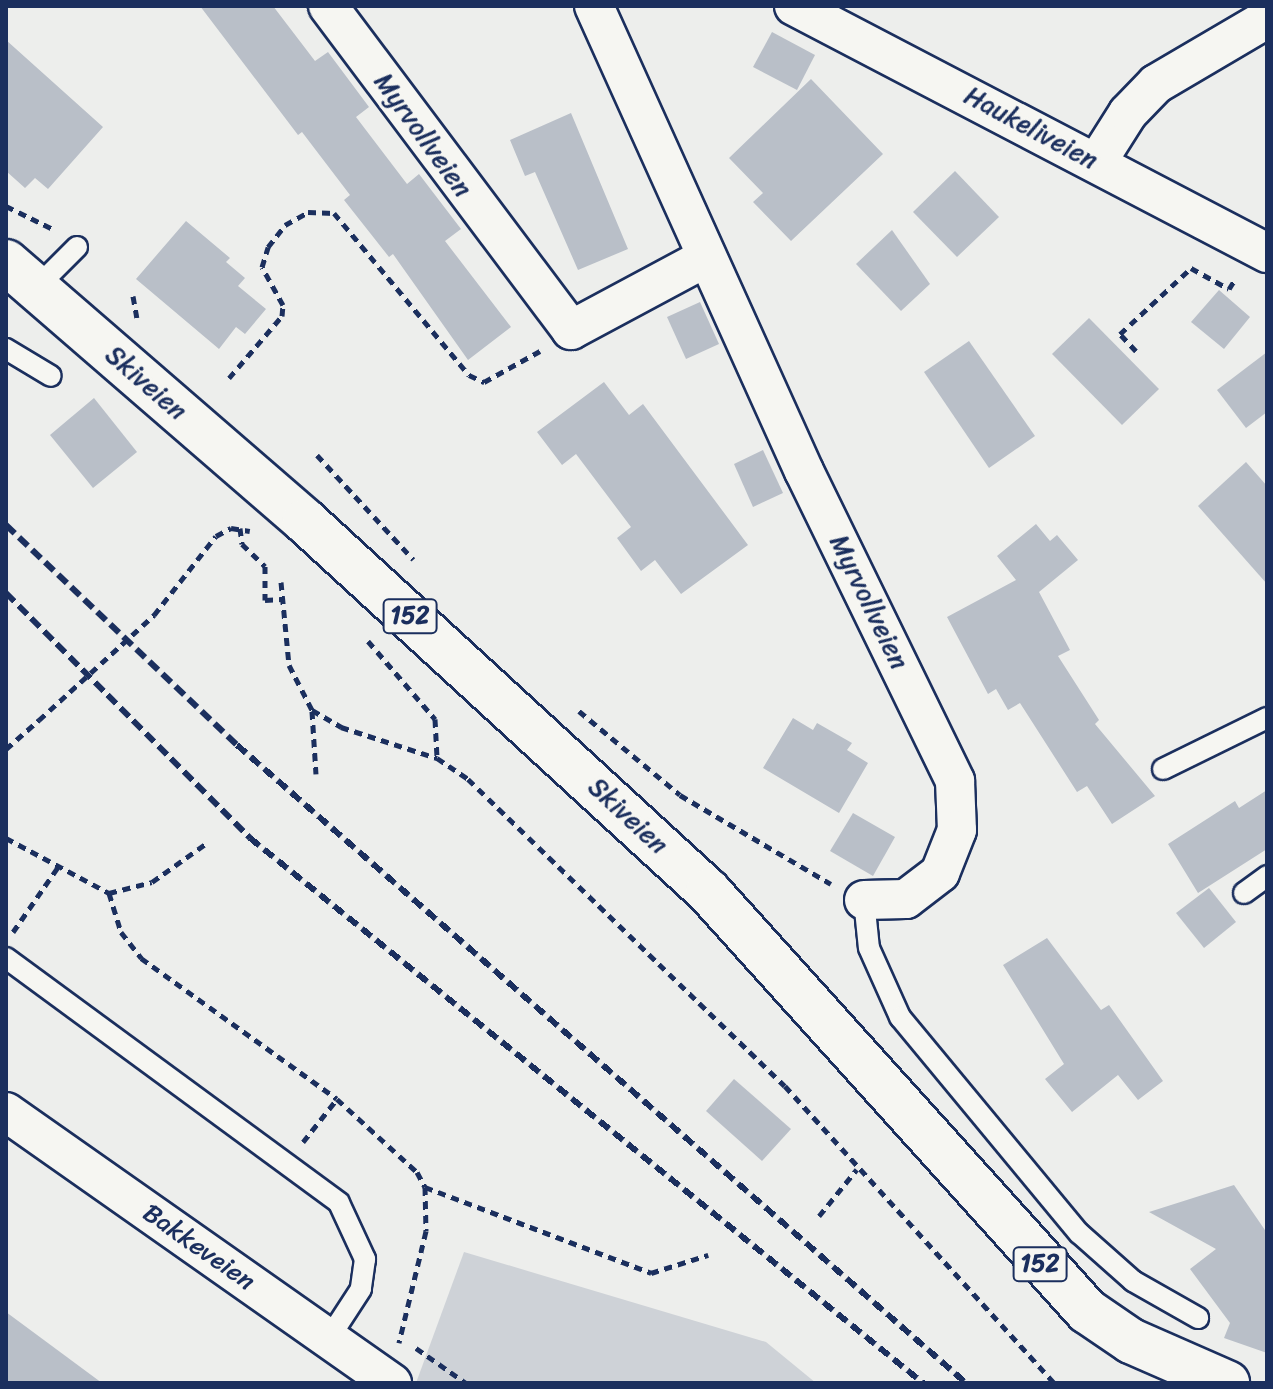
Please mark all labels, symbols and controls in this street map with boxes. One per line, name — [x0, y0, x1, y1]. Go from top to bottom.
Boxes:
street label: Myrvollveien — [368, 67, 478, 203]
street label: Haukeliveien — [959, 80, 1103, 176]
street label: Skiveien — [99, 339, 193, 427]
street label: Myrvollveien — [823, 530, 915, 674]
road number: 152 — [382, 596, 438, 636]
street label: Skiveien — [582, 771, 674, 861]
street label: Bakkeveien — [137, 1197, 261, 1297]
road number: 152 — [1012, 1244, 1068, 1284]

